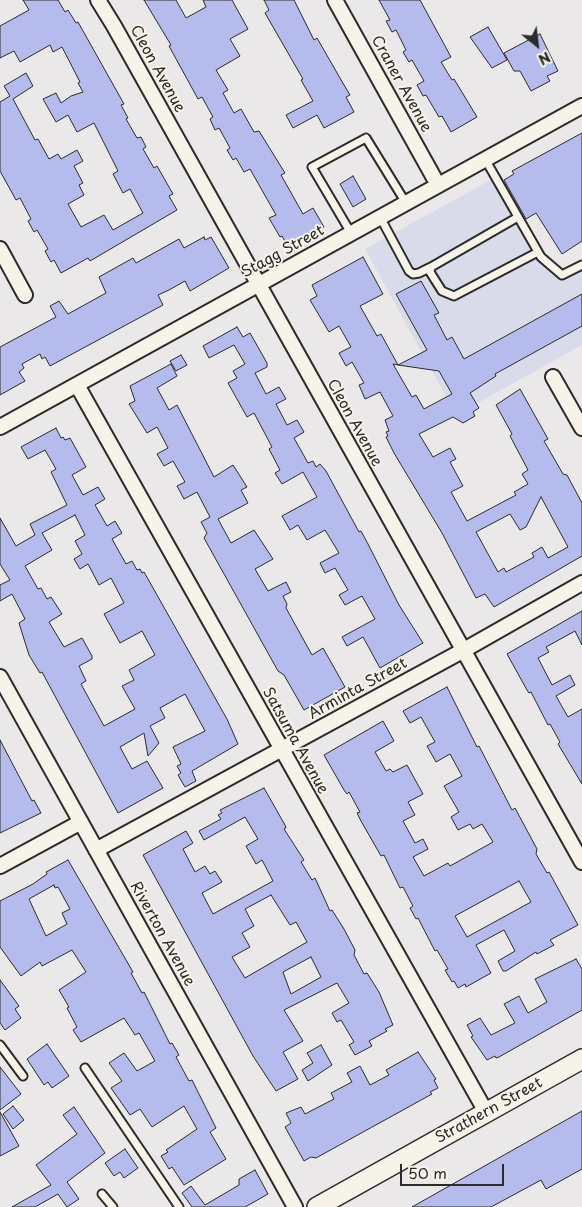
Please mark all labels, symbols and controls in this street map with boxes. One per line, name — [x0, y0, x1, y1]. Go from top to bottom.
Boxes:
north arrow — [512, 20, 562, 70]
street label: Cleon Avenue — [126, 22, 188, 116]
street label: Craner Avenue — [367, 33, 435, 135]
text: N — [535, 47, 554, 70]
street label: Stagg Street — [238, 222, 328, 282]
street label: Cleon Avenue — [323, 376, 385, 470]
street label: Arminta Street — [306, 655, 410, 723]
street label: Satsuma Avenue — [258, 685, 332, 797]
street label: Riverton Avenue — [126, 879, 198, 989]
street label: Strathern Street — [432, 1074, 546, 1148]
scale bar — [402, 1154, 506, 1186]
text: 50 m — [408, 1161, 447, 1184]

